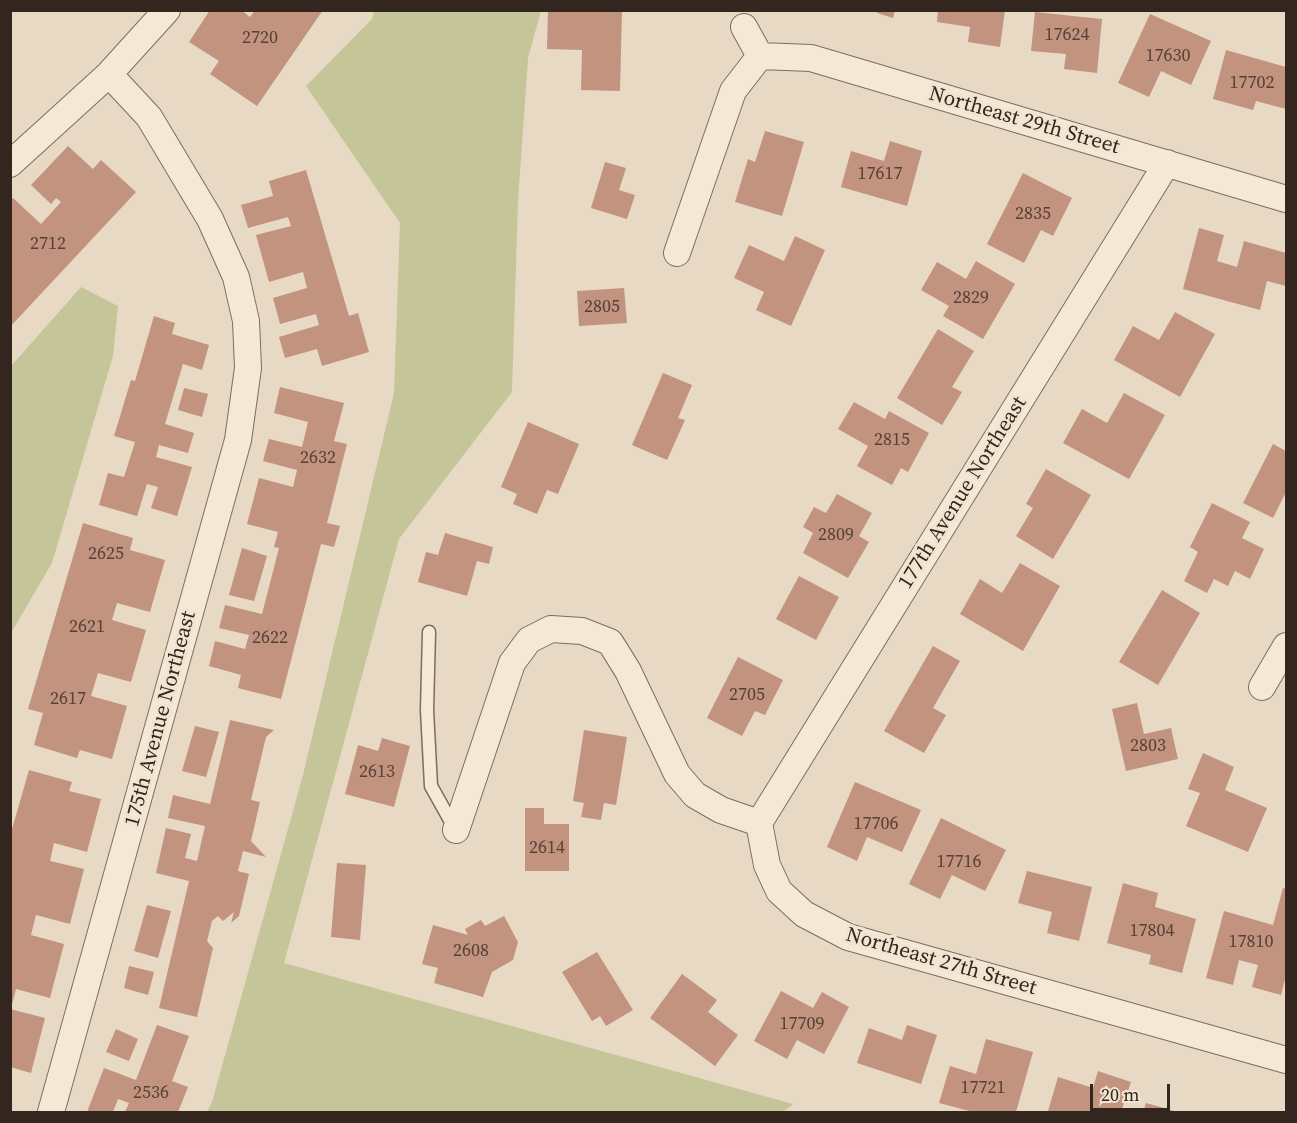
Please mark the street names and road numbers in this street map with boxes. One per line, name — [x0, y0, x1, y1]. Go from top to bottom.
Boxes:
street label: Northeast 29th Street — [926, 82, 1122, 160]
street label: 177th Avenue Northeast — [893, 392, 1033, 594]
street label: 175th Avenue Northeast — [120, 608, 202, 830]
street label: Northeast 27th Street — [843, 923, 1039, 1001]

